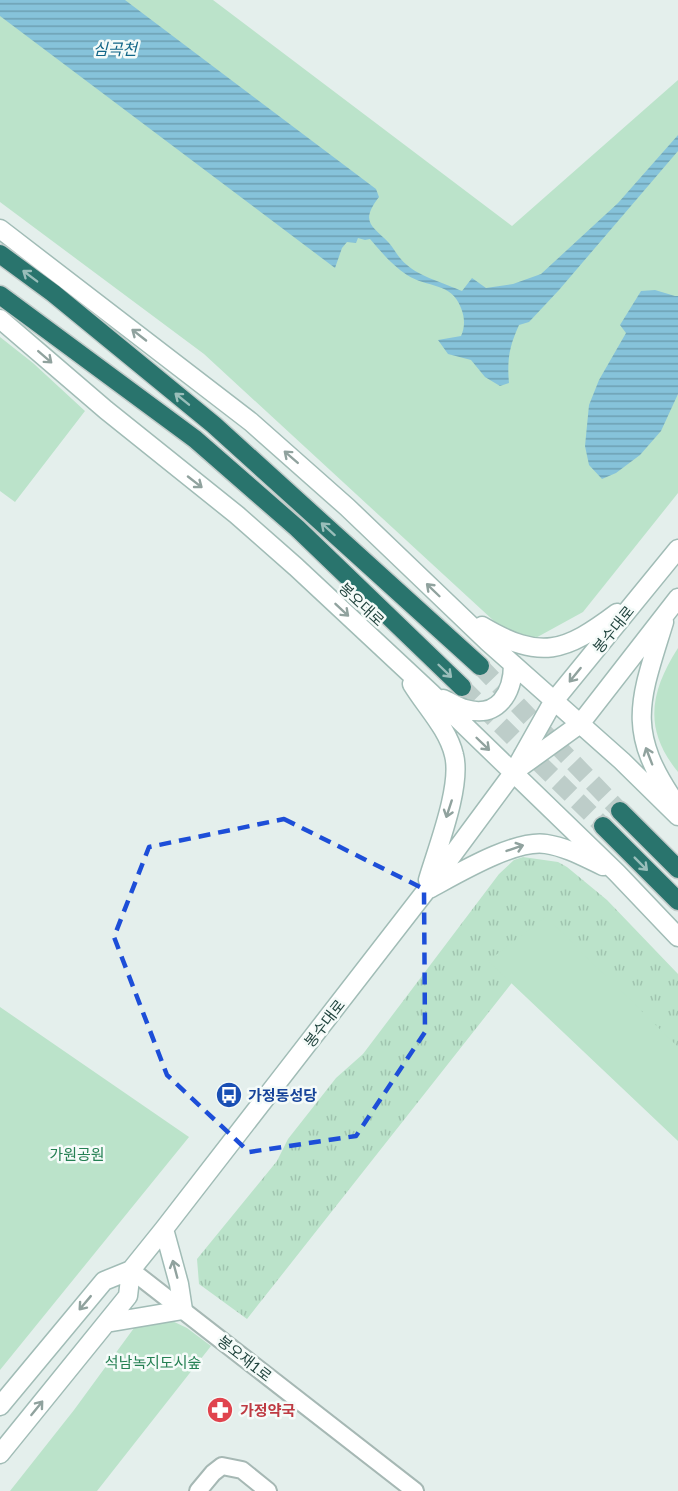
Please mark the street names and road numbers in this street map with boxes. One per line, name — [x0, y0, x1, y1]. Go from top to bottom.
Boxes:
street label: 봉오대로 — [336, 579, 388, 629]
street label: 봉수대로 — [589, 602, 637, 656]
street label: 봉수대로 — [300, 996, 348, 1050]
street label: 봉오재1로 — [214, 1331, 276, 1385]

